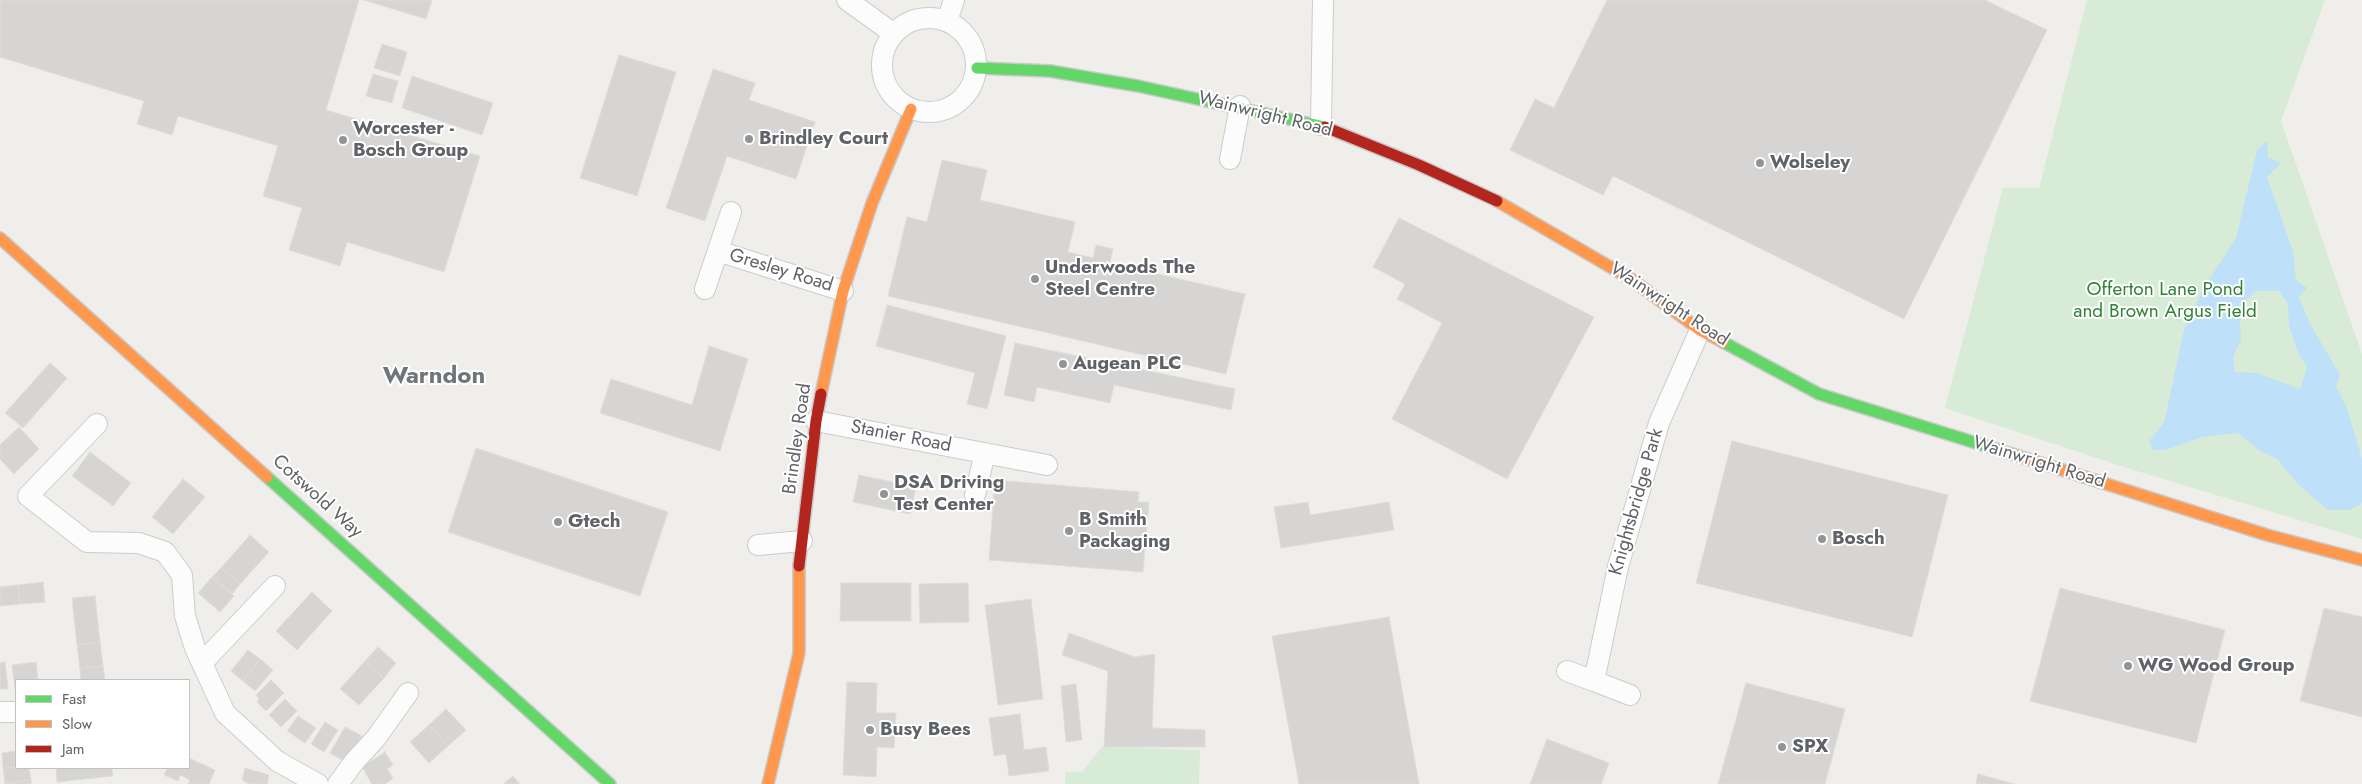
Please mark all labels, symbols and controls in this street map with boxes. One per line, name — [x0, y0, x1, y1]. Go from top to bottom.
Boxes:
street label: Wainwright Road — [1196, 87, 1334, 143]
place label: Worcester - Bosch Group — [353, 118, 468, 162]
place label: Brindley Court — [759, 128, 888, 150]
marker: Brindley Court — [743, 133, 755, 145]
marker: Worcester - Bosch Group — [337, 134, 349, 146]
place label: Wolseley — [1770, 152, 1850, 174]
marker: Wolseley — [1754, 157, 1766, 169]
street label: Gresley Road — [726, 244, 836, 298]
place label: Underwoods The Steel Centre — [1045, 257, 1195, 301]
street label: Wainwright Road — [1605, 258, 1733, 352]
marker: Underwoods The Steel Centre — [1029, 273, 1041, 285]
park label: Offerton Lane Pond and Brown Argus Field — [2073, 279, 2257, 323]
place label: Augean PLC — [1073, 353, 1181, 375]
marker: Augean PLC — [1057, 358, 1069, 370]
district label: Warndon — [383, 363, 485, 391]
street label: Brindley Road — [779, 382, 817, 496]
street label: Stanier Road — [849, 416, 953, 458]
street label: Knightsbridge Park — [1605, 426, 1669, 578]
street label: Wainwright Road — [1970, 432, 2108, 494]
street label: Cotswold Way — [267, 450, 367, 544]
place label: DSA Driving Test Center — [894, 472, 1004, 516]
marker: DSA Driving Test Center — [878, 488, 890, 500]
place label: B Smith Packaging — [1079, 509, 1170, 553]
place label: Gtech — [568, 511, 621, 533]
marker: Gtech — [552, 516, 564, 528]
marker: B Smith Packaging — [1063, 525, 1075, 537]
place label: Bosch — [1832, 528, 1885, 550]
marker: Bosch — [1816, 533, 1828, 545]
place label: WG Wood Group — [2138, 655, 2295, 677]
marker: WG Wood Group — [2122, 660, 2134, 672]
legend — [15, 679, 190, 769]
text: Fast — [62, 688, 86, 710]
text: Slow — [62, 713, 92, 735]
place label: Busy Bees — [880, 719, 971, 741]
marker: Busy Bees — [864, 724, 876, 736]
place label: SPX — [1792, 736, 1828, 758]
text: Jam — [62, 738, 85, 760]
marker: SPX — [1776, 741, 1788, 753]

